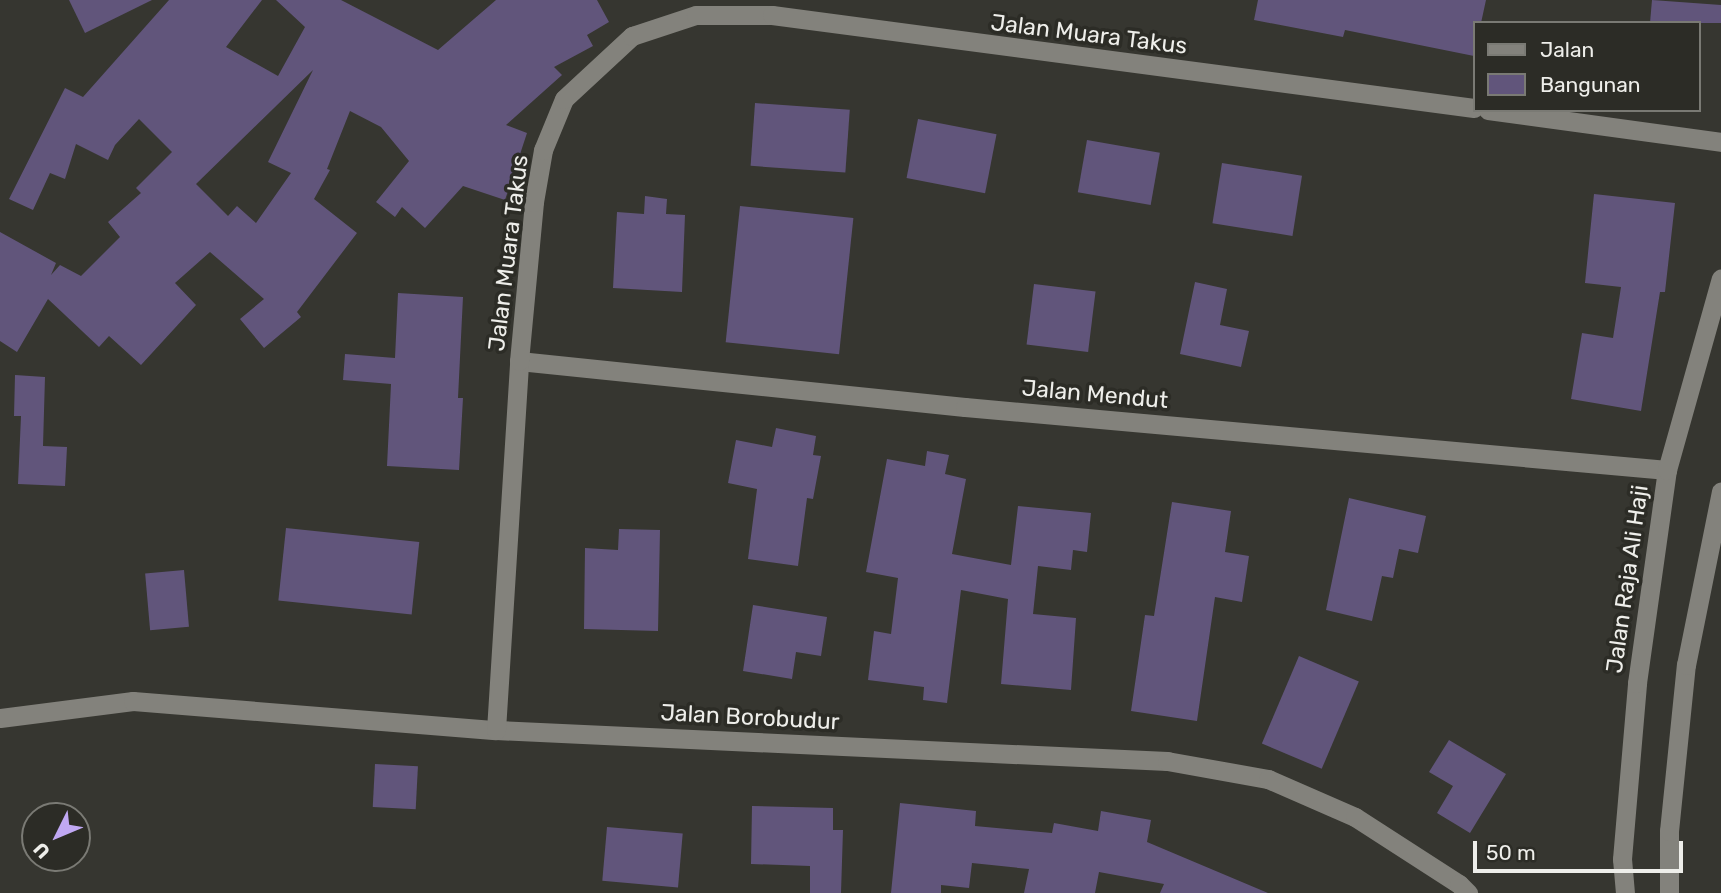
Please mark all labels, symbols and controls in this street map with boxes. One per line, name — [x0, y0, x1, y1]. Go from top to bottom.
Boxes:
street label: Jalan Muara Takus — [989, 8, 1189, 60]
legend — [1472, 21, 1700, 112]
text: Jalan — [1540, 37, 1594, 62]
text: Bangunan — [1540, 72, 1641, 97]
street label: Jalan Muara Takus — [482, 153, 534, 353]
street label: Jalan Mendut — [1021, 374, 1169, 414]
street label: Jalan Raja Ali Haji — [1600, 483, 1654, 675]
street label: Jalan Borobudur — [660, 699, 840, 735]
north arrow — [21, 802, 91, 872]
scale bar — [1476, 826, 1686, 870]
text: U — [29, 837, 55, 863]
text: 50 m — [1486, 840, 1536, 865]

